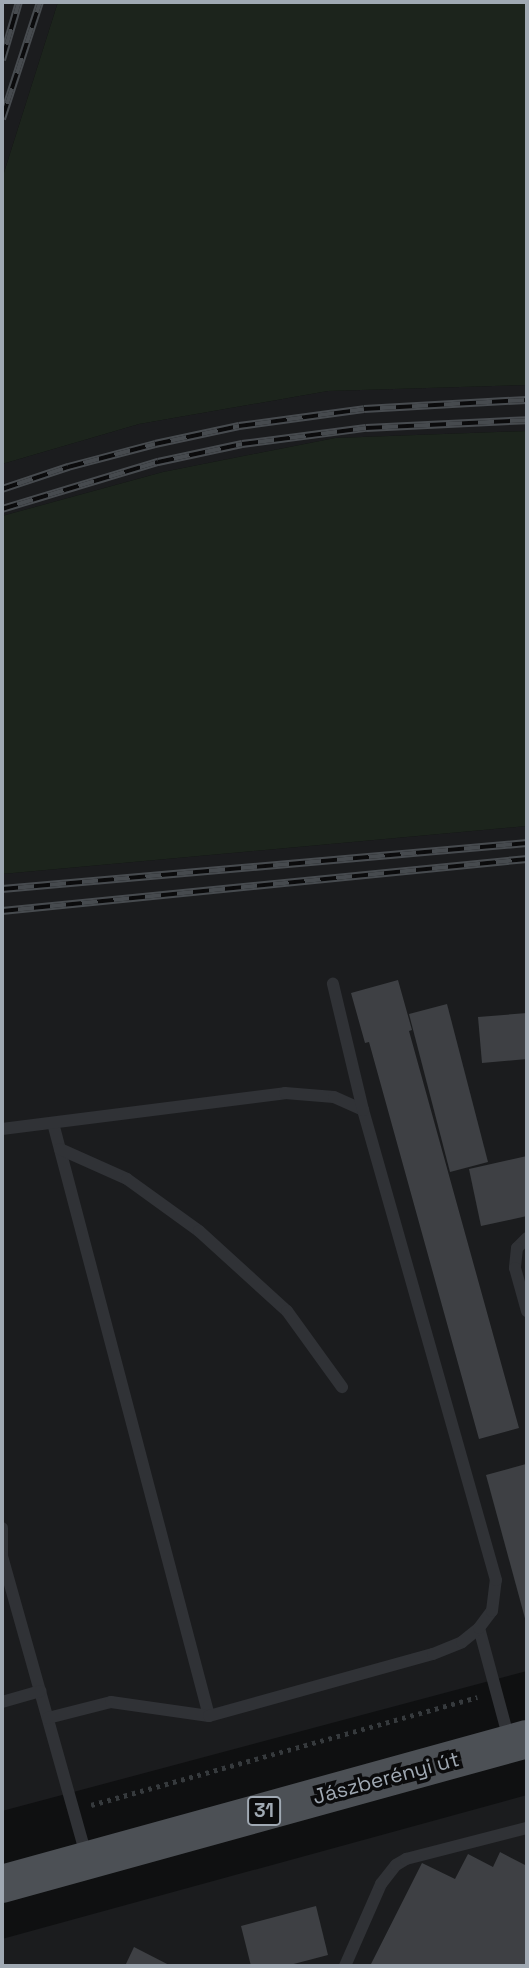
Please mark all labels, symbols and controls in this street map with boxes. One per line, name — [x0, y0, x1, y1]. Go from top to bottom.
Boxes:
street label: Jászberényi út — [310, 1746, 462, 1810]
road number: 31 — [246, 1796, 282, 1826]

